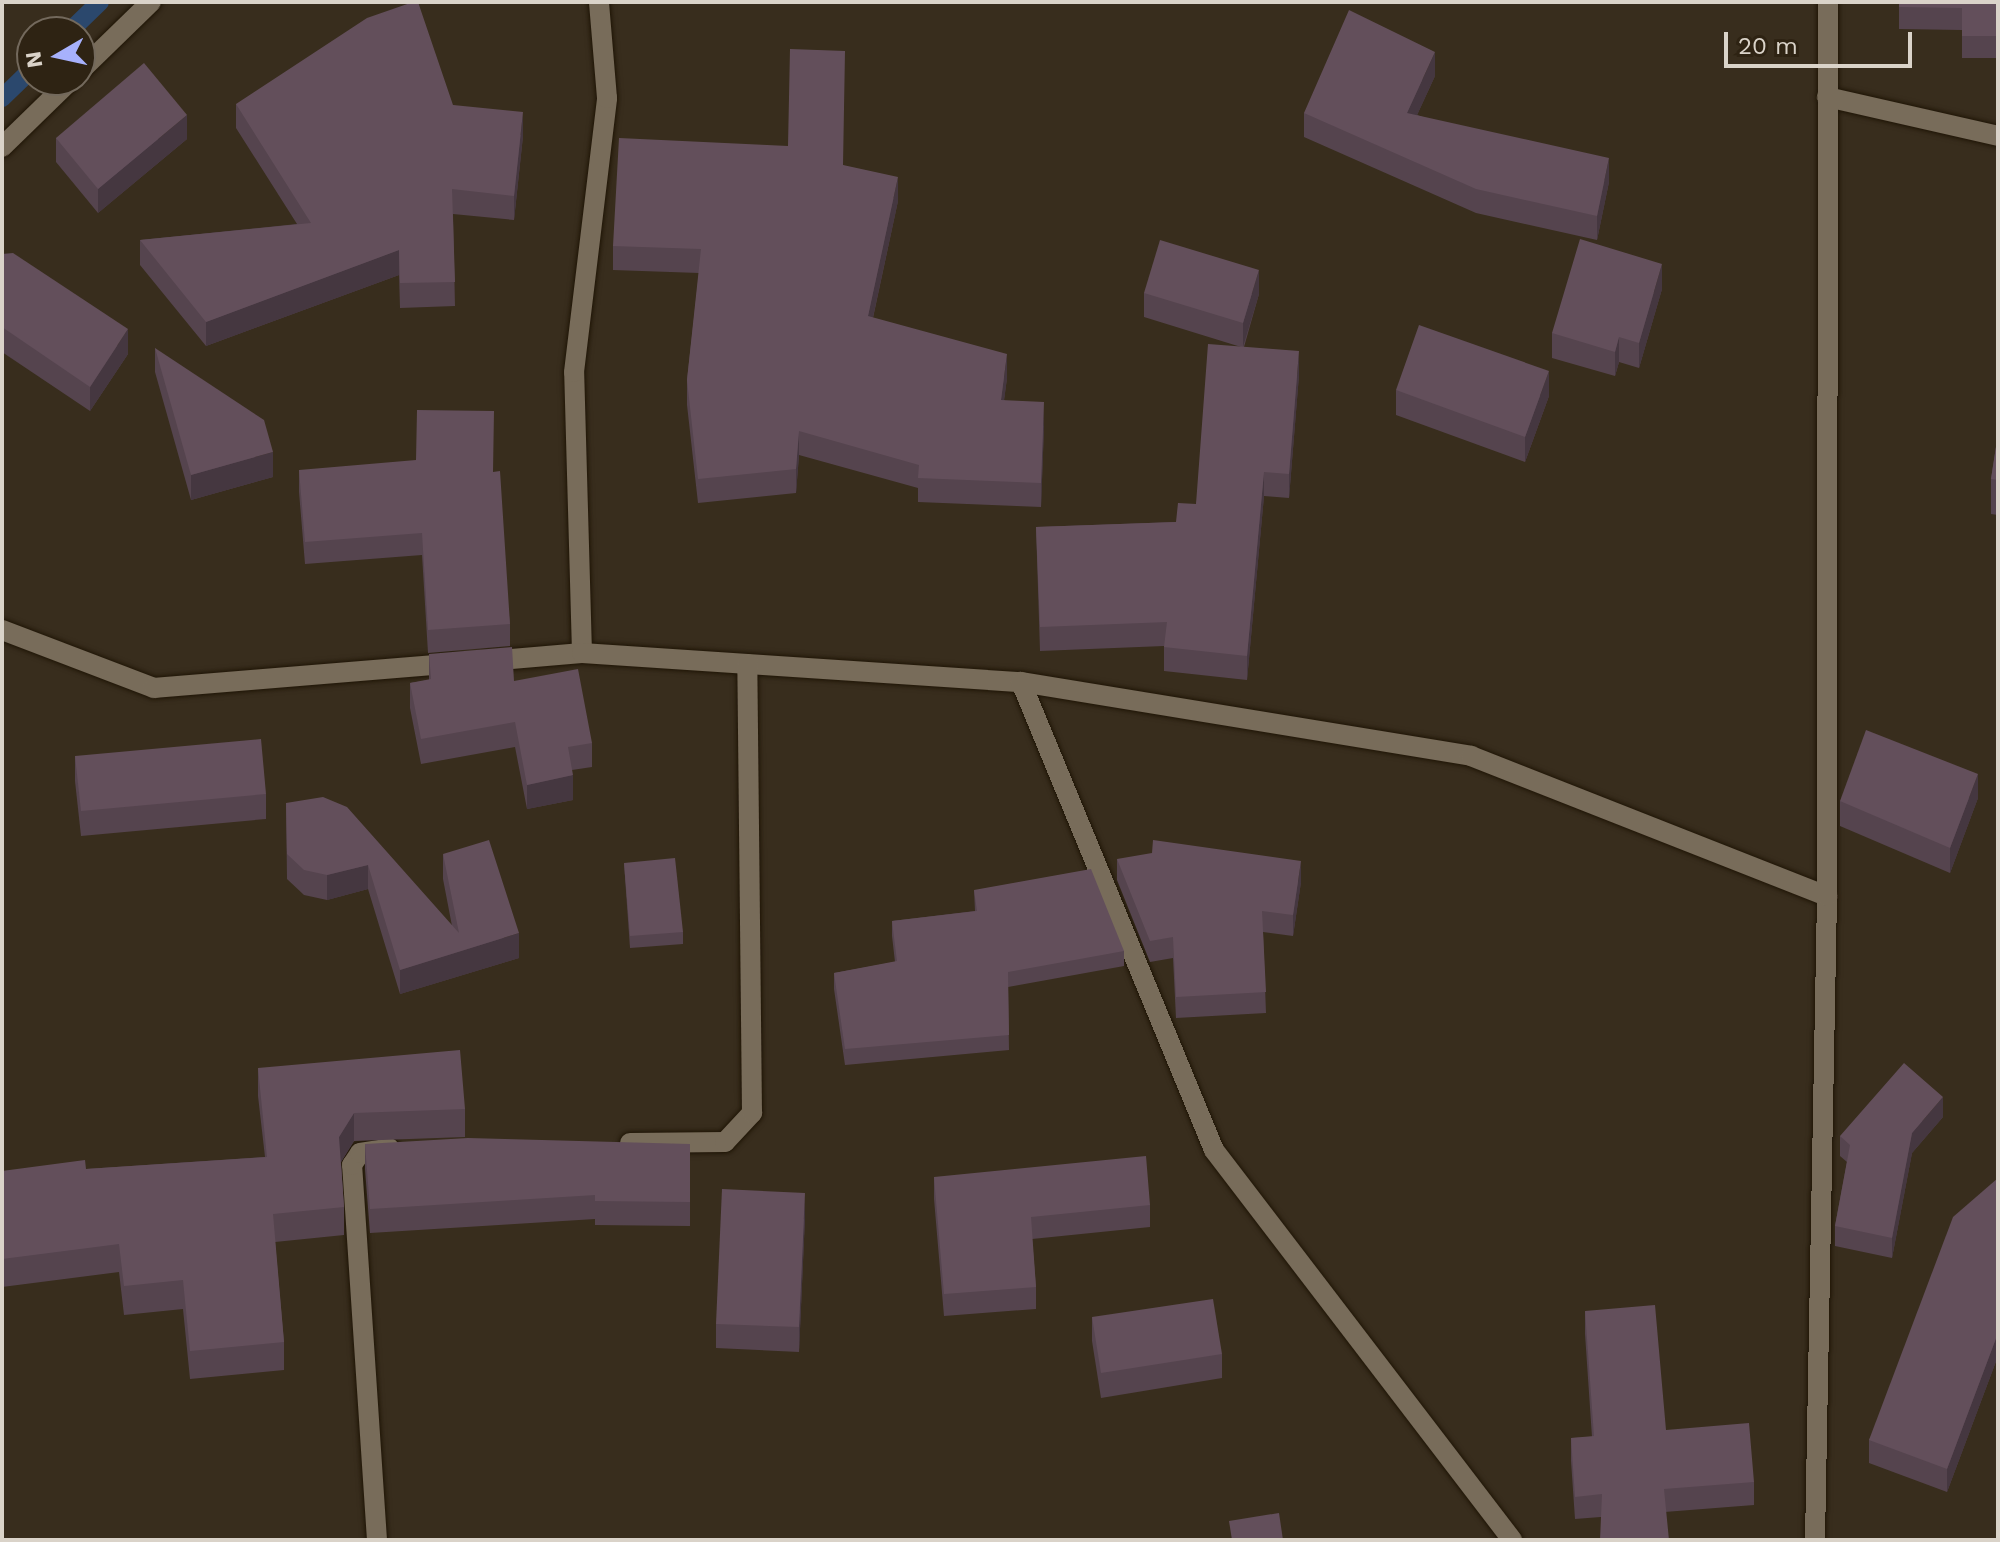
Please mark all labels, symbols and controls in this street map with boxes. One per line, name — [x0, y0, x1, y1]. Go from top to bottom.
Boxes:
north arrow — [16, 16, 96, 96]
scale bar — [1728, 16, 1916, 66]
text: 20 m — [1738, 32, 1798, 60]
text: N — [20, 50, 47, 70]

